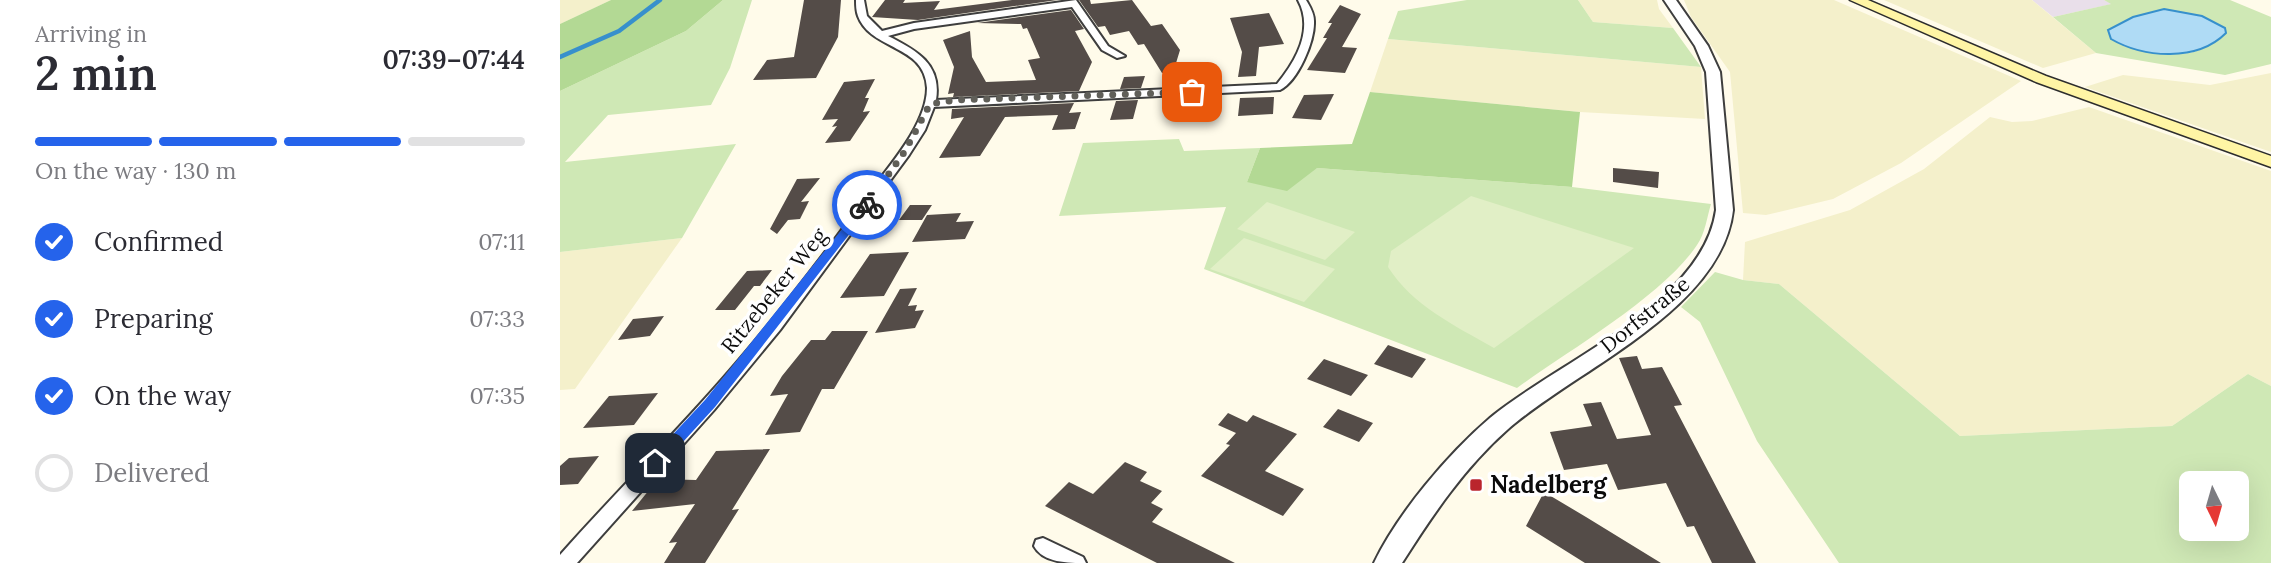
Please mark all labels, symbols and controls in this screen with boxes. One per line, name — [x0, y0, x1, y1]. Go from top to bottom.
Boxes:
text: Arriving in — [35, 19, 147, 48]
text: 07:39–07:44 — [382, 43, 525, 76]
text: 2 min — [35, 44, 157, 103]
pin — [1162, 62, 1222, 122]
icon: bag — [1173, 73, 1211, 111]
text: On the way · 130 m — [35, 156, 236, 185]
courier — [832, 170, 902, 240]
icon: bike — [848, 186, 886, 224]
street label: Ritzebeker Weg — [715, 222, 833, 359]
icon: check — [35, 223, 73, 261]
text: Confirmed — [94, 225, 223, 258]
text: 07:11 — [478, 227, 525, 256]
street label: Dorfstraße — [1594, 270, 1695, 359]
icon: check — [35, 300, 73, 338]
text: Preparing — [94, 302, 213, 335]
text: 07:33 — [469, 304, 525, 333]
icon: check — [35, 377, 73, 415]
text: On the way — [94, 379, 231, 412]
text: 07:35 — [470, 381, 525, 410]
pin — [625, 433, 685, 493]
icon: home — [636, 444, 674, 482]
text: Delivered — [94, 456, 210, 489]
place label: Nadelberg — [1490, 469, 1608, 500]
north arrow — [2179, 471, 2249, 541]
map controls — [2179, 471, 2249, 541]
marker: Nadelberg — [1468, 477, 1484, 493]

